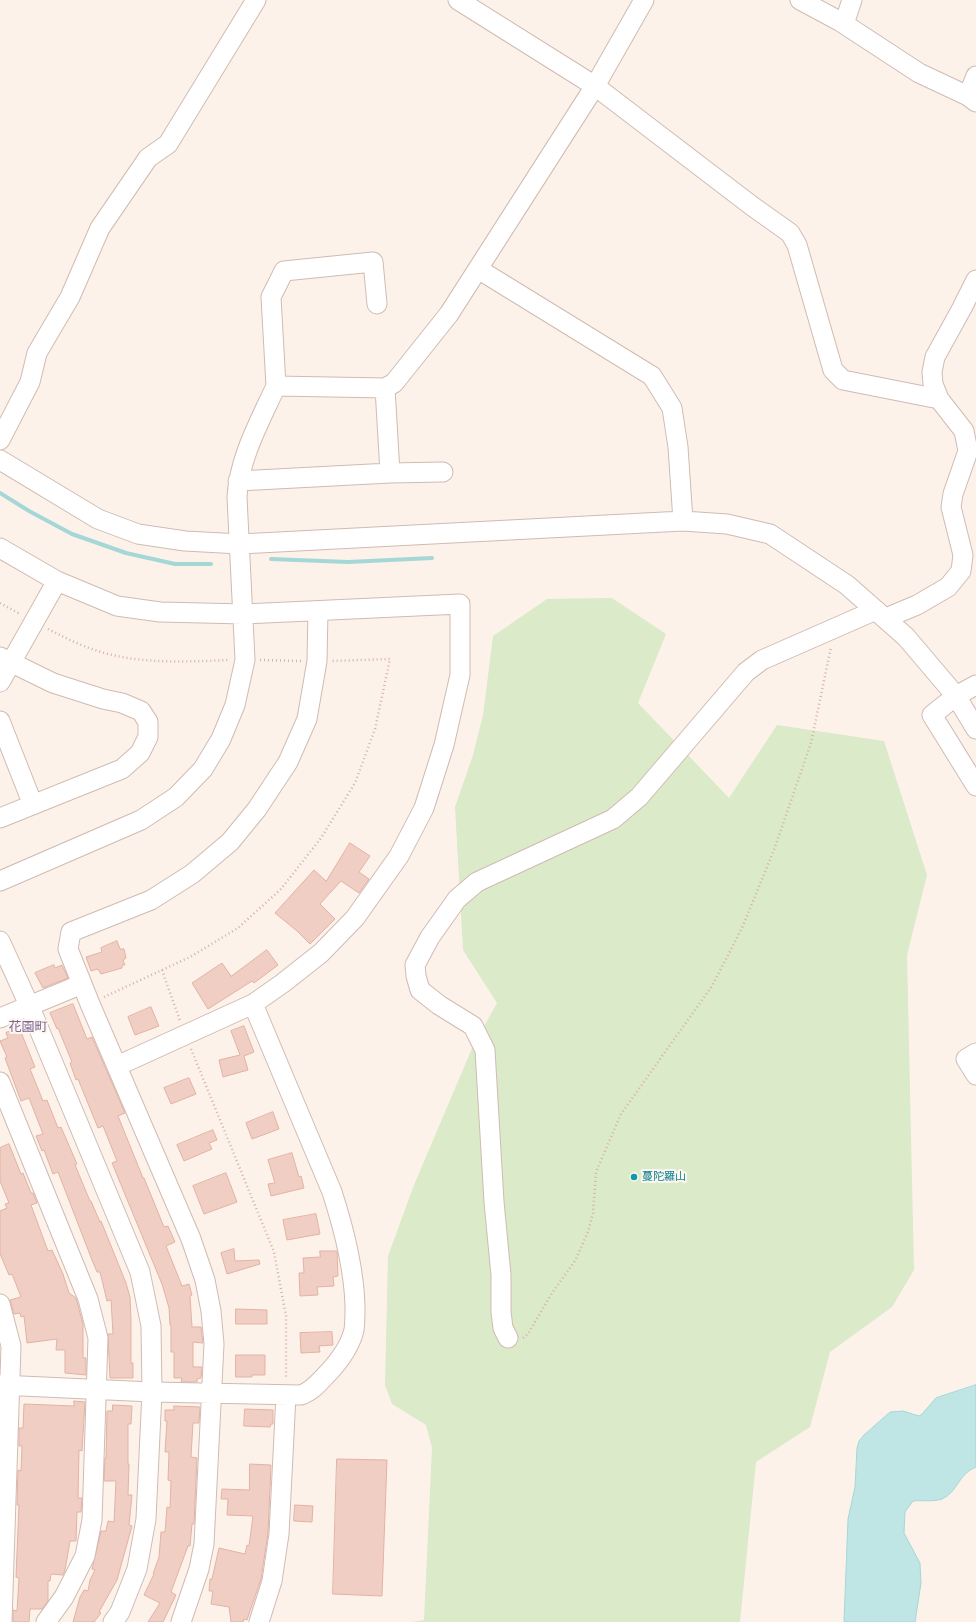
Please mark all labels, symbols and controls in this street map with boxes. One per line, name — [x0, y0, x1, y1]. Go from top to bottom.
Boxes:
district label: 花園町 — [9, 1019, 47, 1035]
place label: 蔓陀羅山 — [642, 1170, 686, 1184]
marker: 蔓陀羅山 — [629, 1172, 639, 1182]

